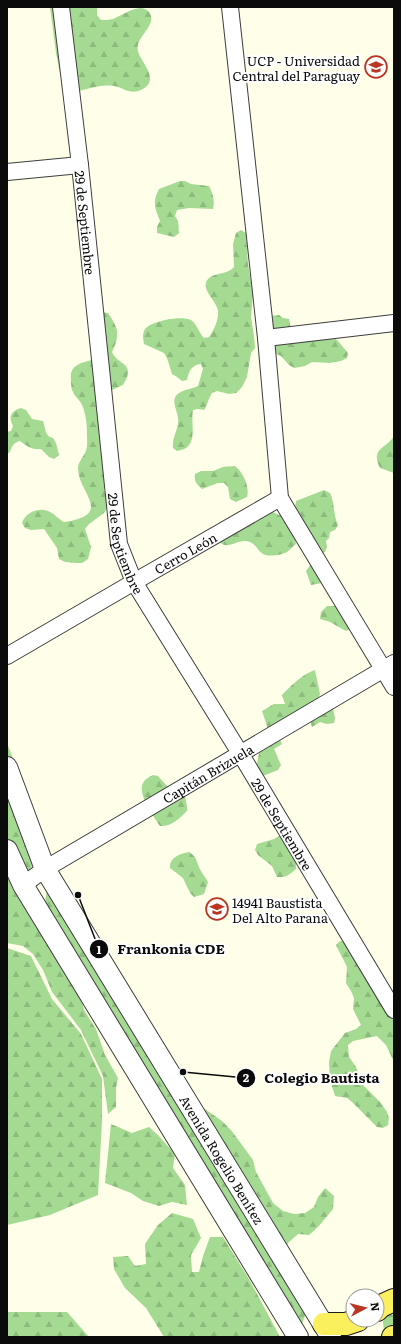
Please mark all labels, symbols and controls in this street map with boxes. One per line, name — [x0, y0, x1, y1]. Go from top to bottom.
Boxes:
place label: UCP - Universidad Central del Paraguay — [233, 51, 361, 85]
school or university icon: UCP - Universidad Central del Paraguay — [363, 54, 389, 80]
street label: 29 de Septiembre — [71, 170, 101, 276]
street label: 29 de Septiembre — [104, 492, 149, 598]
street label: Cerro León — [150, 527, 220, 578]
street label: Capitán Brizuela — [159, 739, 257, 807]
street label: 29 de Septiembre — [248, 774, 318, 874]
place label: 14941 Baustista Del Alto Parana — [232, 893, 328, 927]
school or university icon: 14941 Baustista Del Alto Parana — [204, 896, 230, 922]
callout: Frankonia CDE — [89, 936, 233, 962]
text: Frankonia CDE — [117, 938, 225, 958]
text: 1 — [97, 940, 102, 958]
callout: Colegio Bautista — [236, 1065, 387, 1091]
text: Colegio Bautista — [264, 1067, 381, 1087]
text: 2 — [243, 1068, 250, 1086]
street label: Avenida Rogelio Benítez — [176, 1091, 269, 1227]
north arrow — [345, 1288, 385, 1328]
text: N — [367, 1301, 384, 1312]

